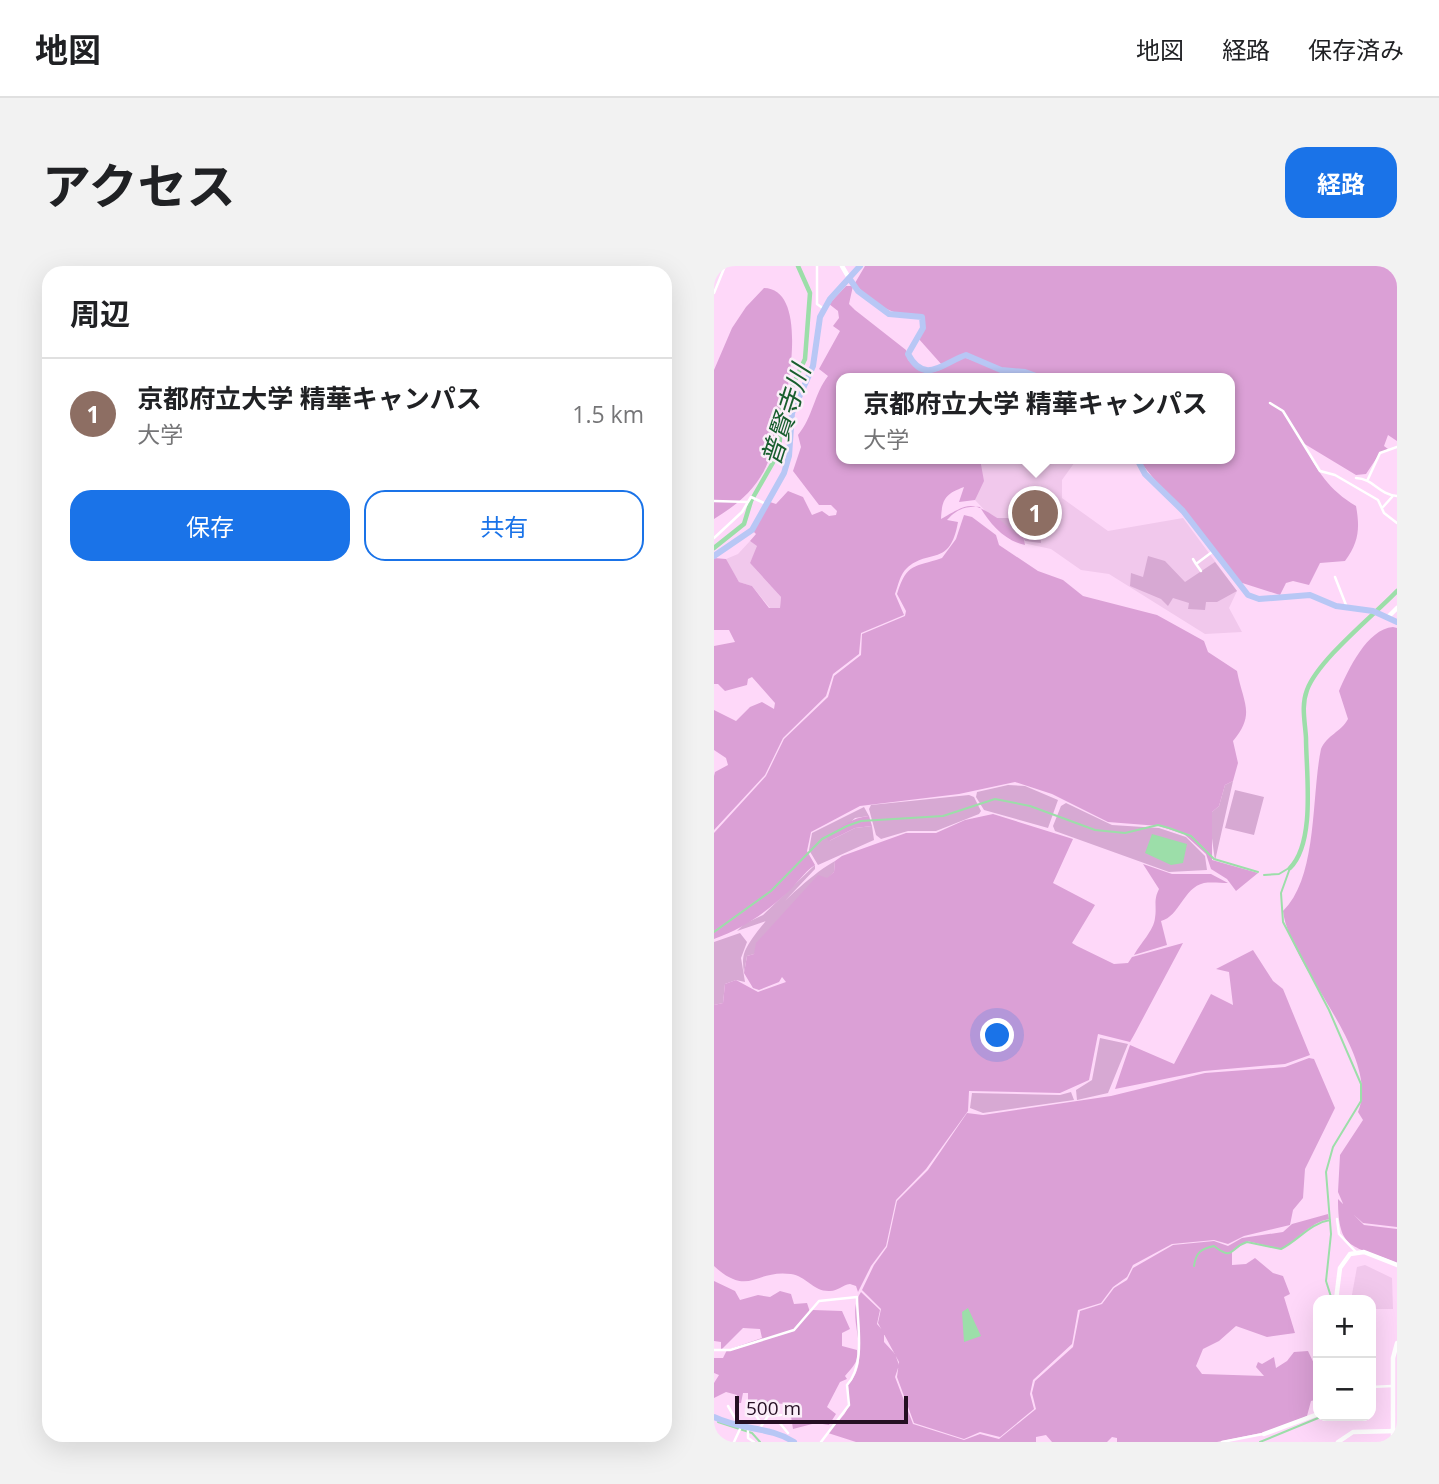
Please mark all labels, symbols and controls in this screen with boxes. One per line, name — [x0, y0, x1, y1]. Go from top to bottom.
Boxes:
text: 地図 — [35, 27, 101, 72]
text: 地図 — [1136, 33, 1184, 66]
text: 経路 — [1222, 33, 1270, 66]
text: 保存済み — [1308, 33, 1404, 66]
button: 経路 — [1285, 147, 1397, 218]
text: アクセス — [42, 152, 236, 218]
text: 周辺 — [70, 293, 130, 334]
water label: 普賢寺川 — [752, 357, 819, 470]
popup — [836, 373, 1235, 464]
text: 京都府立大学 精華キャンパス — [137, 380, 482, 416]
text: 京都府立大学 精華キャンパス — [863, 385, 1208, 421]
text: 1 — [86, 398, 100, 430]
text: 1.5 km — [572, 398, 644, 430]
text: 大学 — [137, 418, 183, 450]
text: 大学 — [863, 423, 909, 455]
pin: 1 — [1012, 487, 1058, 539]
button: 保存 — [70, 490, 350, 561]
button: 共有 — [364, 490, 644, 561]
your location — [980, 1018, 1014, 1052]
map controls — [1313, 1295, 1376, 1421]
button: + — [1313, 1295, 1376, 1358]
button: − — [1313, 1358, 1376, 1421]
scale bar — [735, 1393, 908, 1425]
text: 500 m — [746, 1395, 801, 1421]

